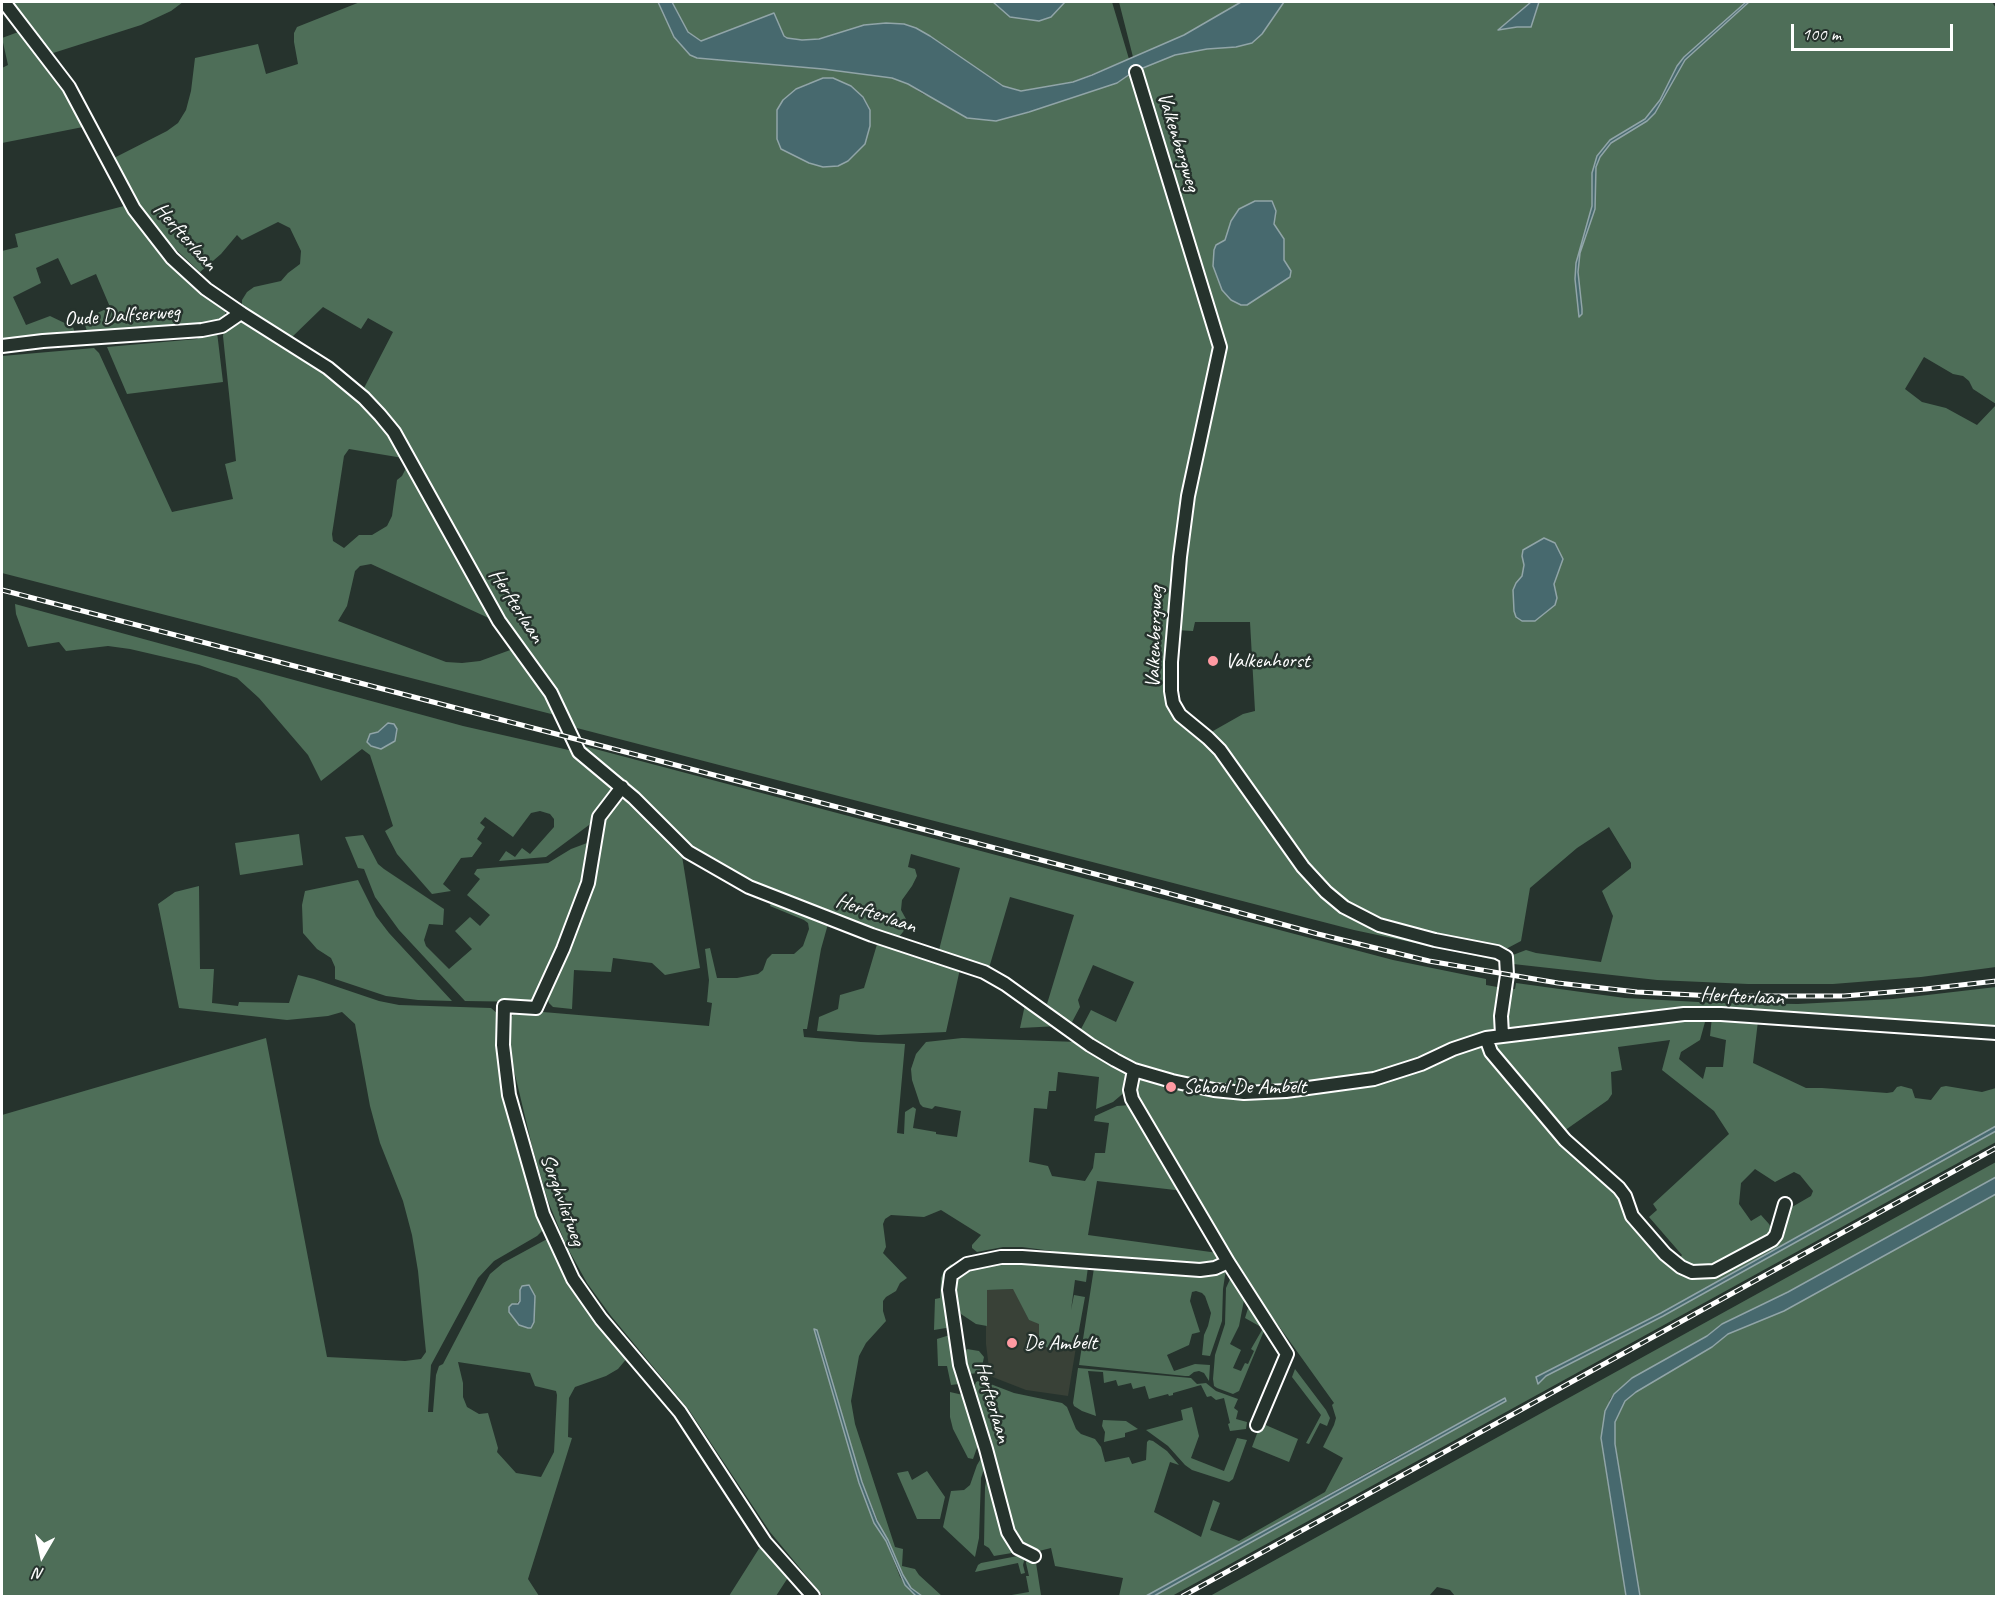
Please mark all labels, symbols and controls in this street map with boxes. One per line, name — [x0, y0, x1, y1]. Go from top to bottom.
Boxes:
scale bar — [1794, 12, 1956, 50]
text: 100 m — [1802, 23, 1841, 45]
street label: Valkenbergweg — [1151, 90, 1205, 194]
street label: Herfterlaan — [148, 198, 222, 276]
street label: Oude Dalfserweg — [63, 299, 181, 333]
street label: Herfterlaan — [483, 564, 549, 648]
street label: Valkenbergweg — [1141, 586, 1169, 688]
place label: Valkenhorst — [1225, 648, 1310, 674]
marker: Valkenhorst — [1206, 654, 1220, 668]
street label: Herfterlaan — [832, 888, 920, 940]
street label: Herfterlaan — [1700, 982, 1784, 1012]
place label: School De Ambelt — [1183, 1074, 1306, 1100]
marker: School De Ambelt — [1164, 1080, 1178, 1094]
street label: Sorghvlietweg — [534, 1151, 590, 1249]
place label: De Ambelt — [1024, 1330, 1097, 1356]
marker: De Ambelt — [1005, 1336, 1019, 1350]
street label: Herfterlaan — [968, 1358, 1016, 1446]
north arrow — [12, 1526, 72, 1586]
text: N — [33, 1563, 46, 1584]

